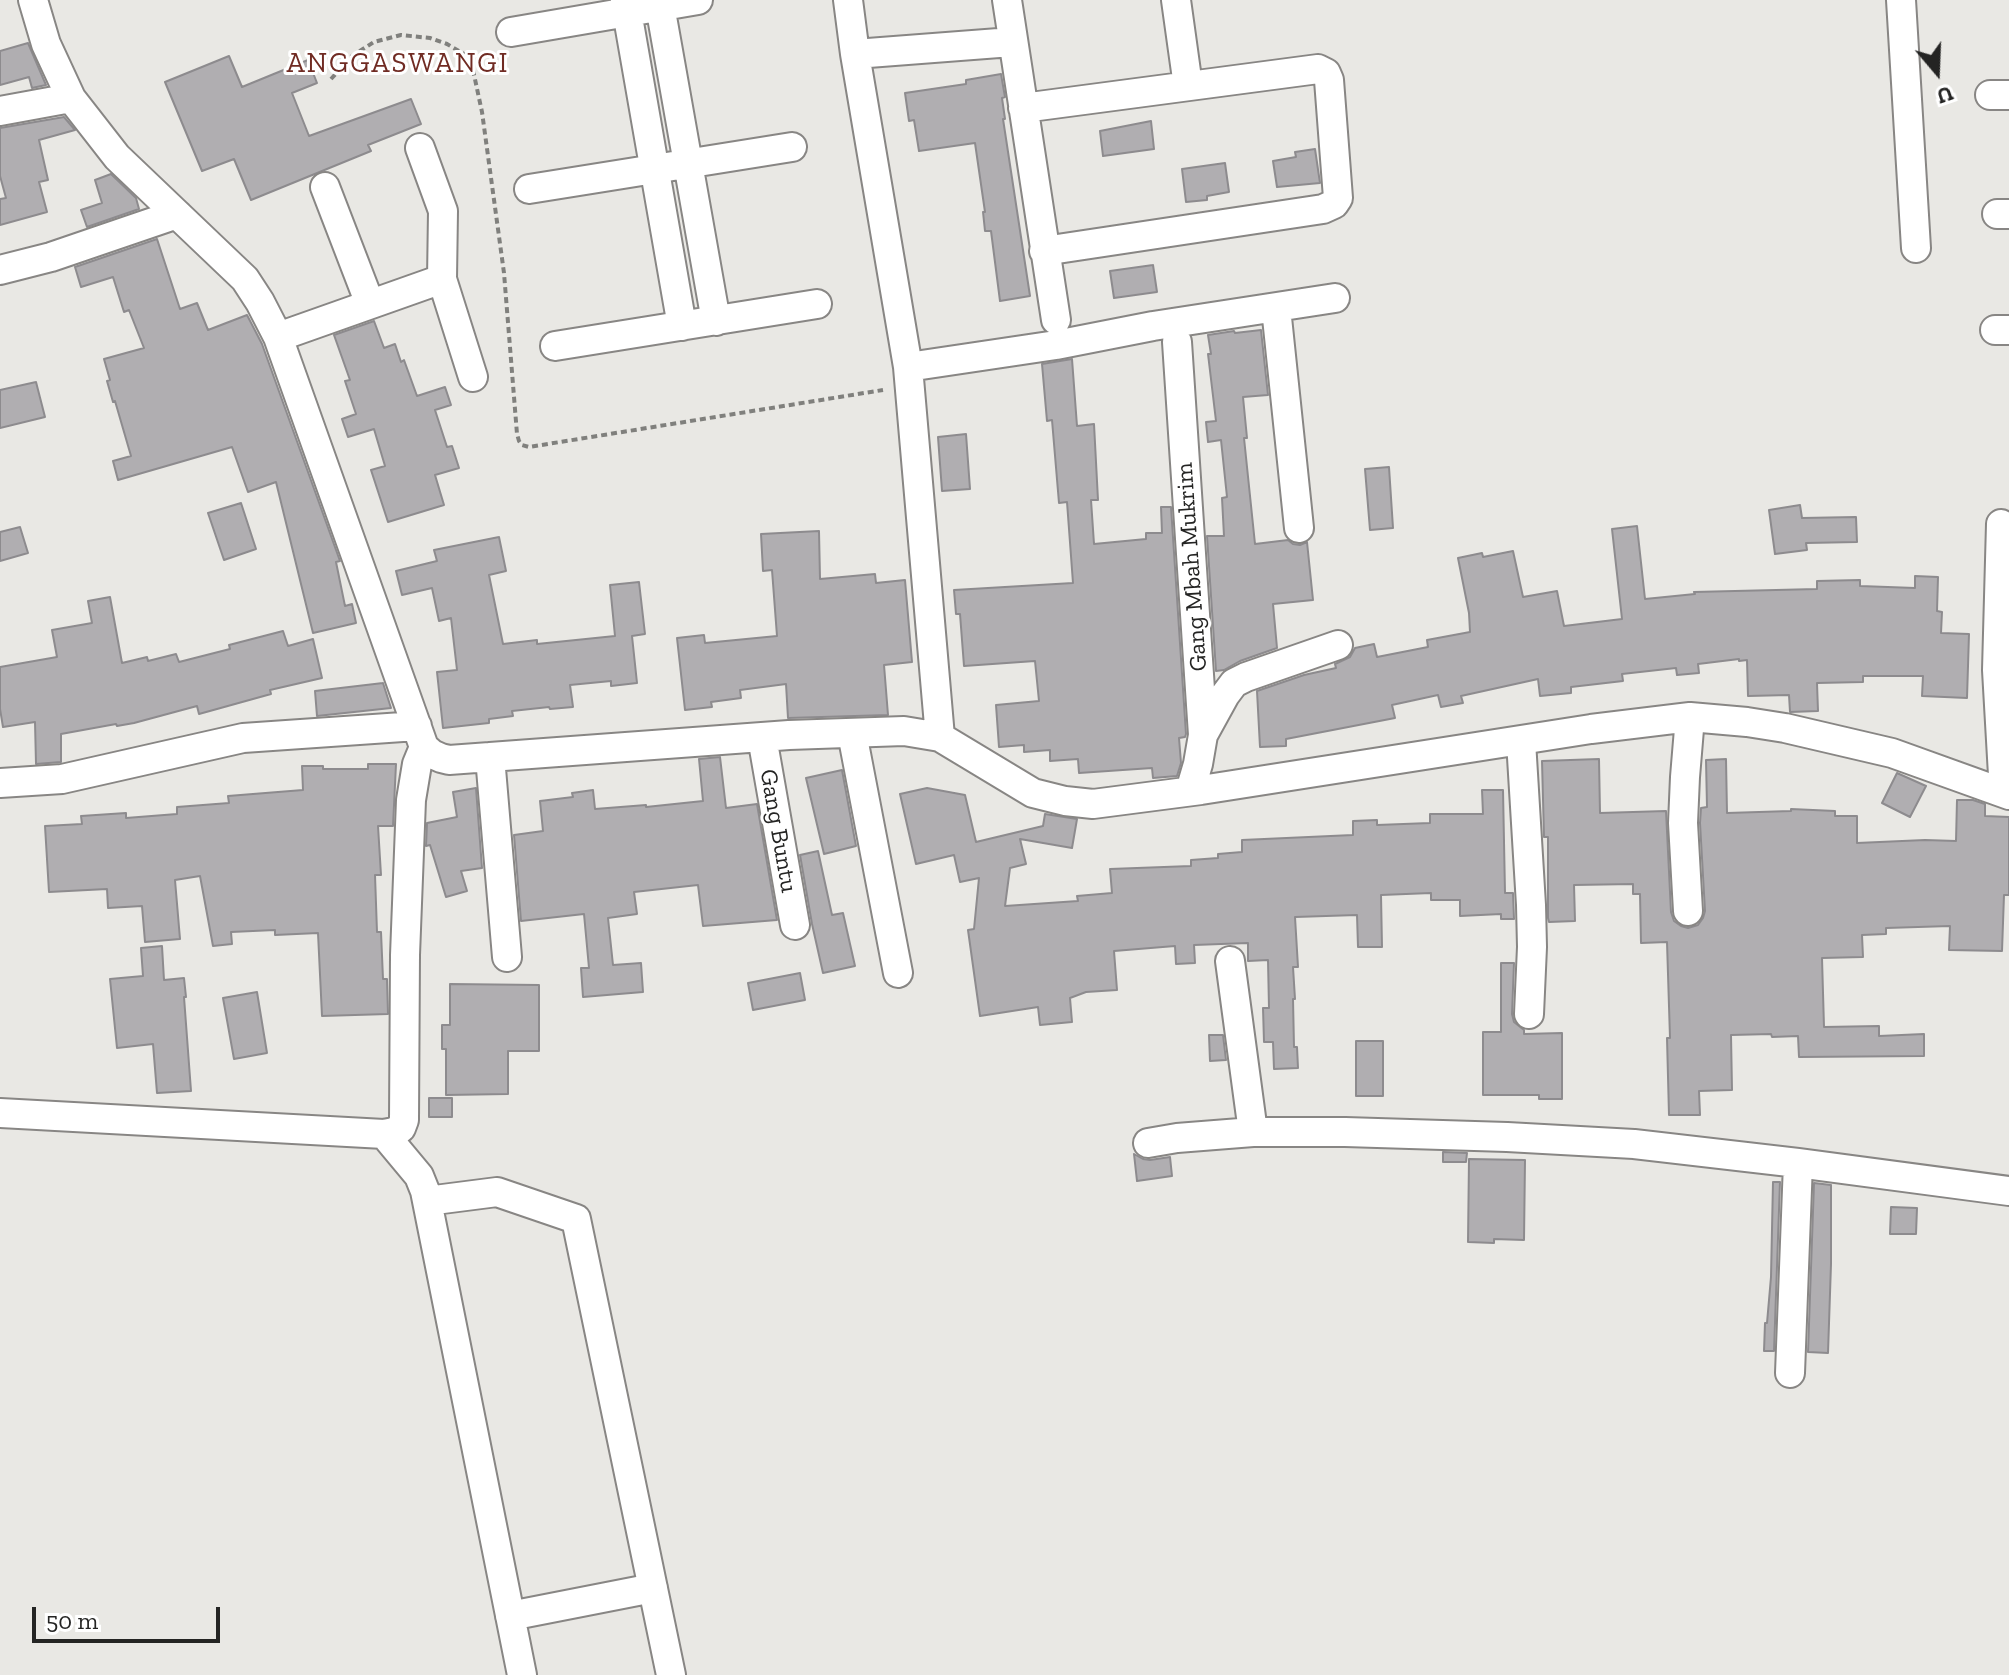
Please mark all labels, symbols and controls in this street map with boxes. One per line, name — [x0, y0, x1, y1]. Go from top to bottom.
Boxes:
north arrow — [1897, 32, 1977, 112]
district label: ANGGASWANGI — [286, 47, 510, 81]
text: U — [1933, 80, 1957, 111]
street label: Gang Mbah Mukrim — [1170, 462, 1214, 672]
street label: Gang Buntu — [753, 767, 803, 895]
scale bar — [36, 1591, 224, 1641]
text: 50 m — [46, 1606, 98, 1635]

